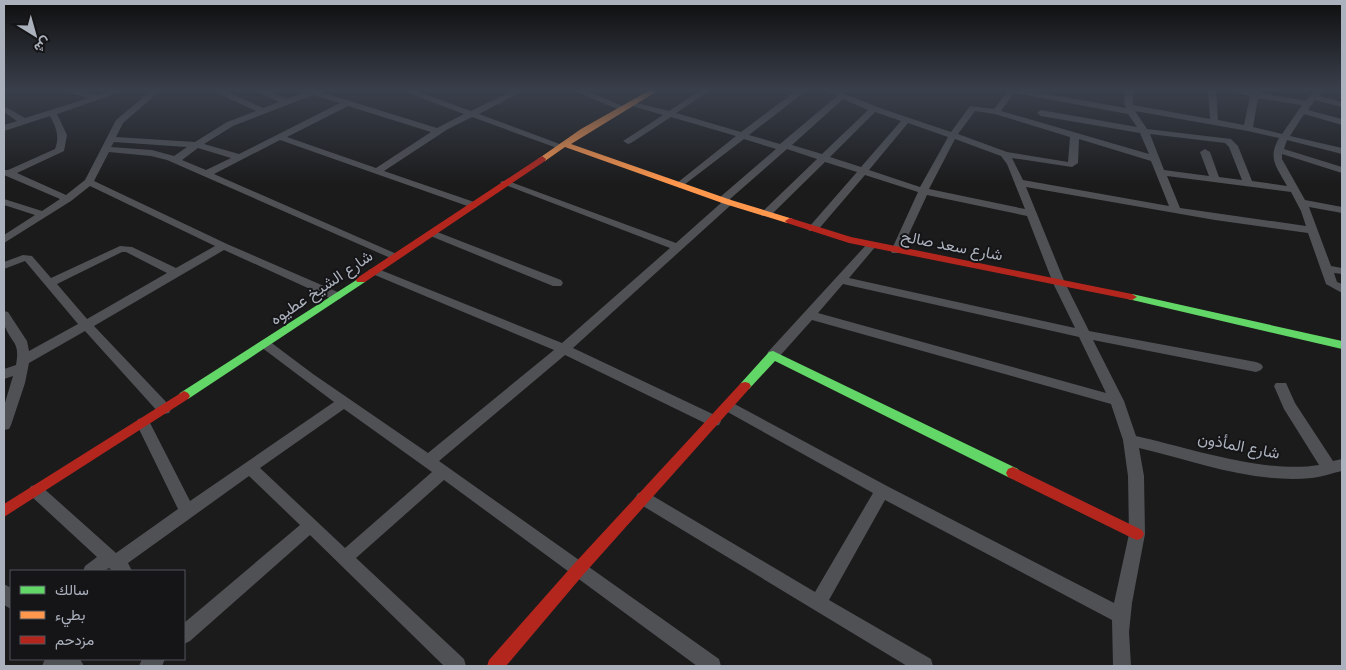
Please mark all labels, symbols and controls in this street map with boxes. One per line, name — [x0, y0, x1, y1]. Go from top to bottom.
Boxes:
north arrow — [10, 10, 60, 60]
text: ش — [31, 33, 54, 57]
street label: شارع سعد صالح — [899, 226, 1004, 267]
street label: شارع الشيخ عطيوه — [266, 246, 377, 330]
street label: شارع المأذون — [1196, 428, 1282, 465]
legend — [10, 570, 185, 660]
text: سالك — [55, 581, 89, 599]
text: بطيء — [55, 606, 85, 628]
text: مزدحم — [55, 631, 94, 650]

